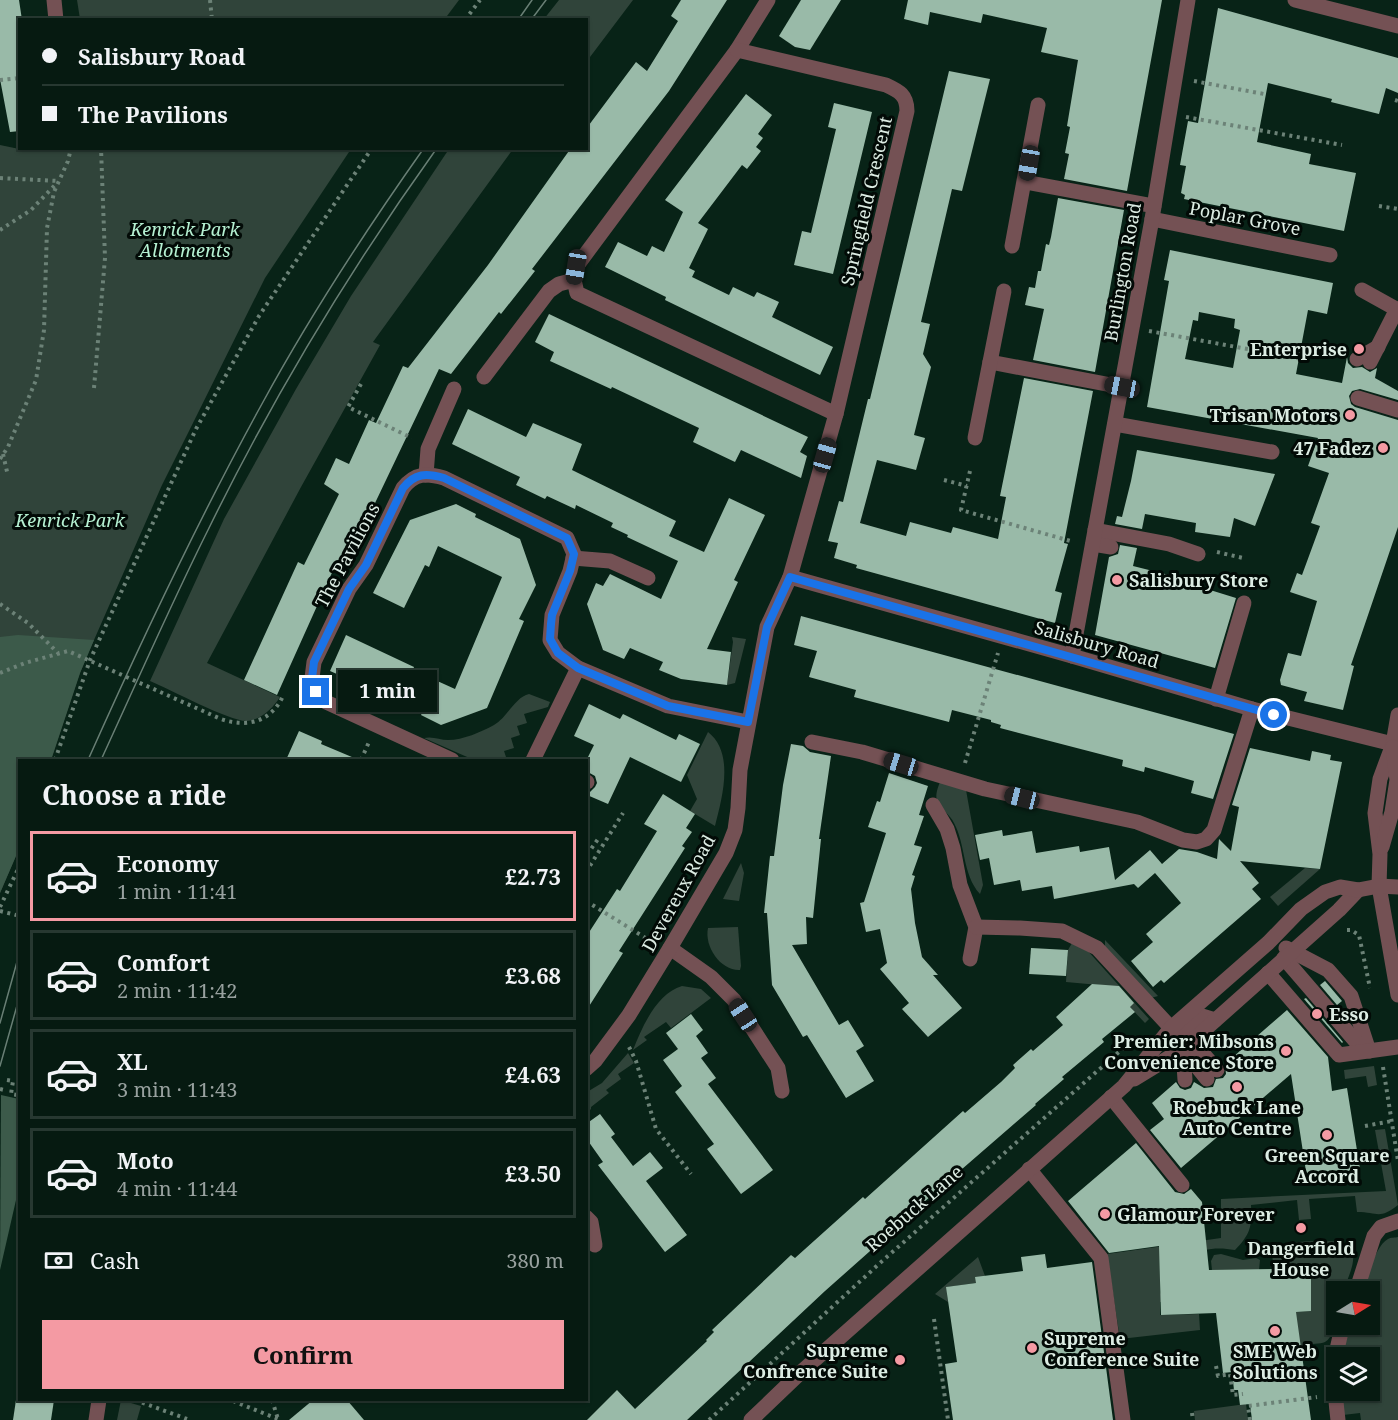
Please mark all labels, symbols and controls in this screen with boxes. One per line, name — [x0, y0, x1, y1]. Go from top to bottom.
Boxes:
text: Salisbury Road — [78, 41, 246, 71]
text: The Pavilions — [78, 99, 228, 129]
street label: Springfield Crescent — [835, 114, 897, 288]
car — [1017, 144, 1041, 182]
street label: Poplar Grove — [1187, 195, 1303, 241]
street label: Burlington Road — [1098, 201, 1146, 343]
park label: Kenrick Park Allotments — [129, 217, 241, 262]
car — [564, 248, 588, 286]
place label: Enterprise — [1250, 337, 1347, 361]
marker: Enterprise — [1352, 342, 1366, 356]
car — [1103, 375, 1141, 399]
place label: Trisan Motors — [1210, 403, 1338, 427]
marker: Trisan Motors — [1343, 408, 1357, 422]
car — [811, 435, 839, 475]
place label: 47 Fadez — [1293, 436, 1371, 460]
marker: 47 Fadez — [1376, 441, 1390, 455]
street label: The Pavilions — [309, 498, 385, 612]
park label: Kenrick Park — [14, 508, 126, 532]
place label: Salisbury Store — [1129, 568, 1268, 592]
marker: Salisbury Store — [1110, 573, 1124, 587]
street label: Salisbury Road — [1032, 615, 1162, 673]
callout: 1 min — [337, 671, 436, 713]
text: 1 min — [359, 677, 416, 704]
route end — [302, 678, 329, 705]
route start — [1260, 701, 1287, 728]
car — [881, 750, 921, 778]
text: Choose a ride — [42, 776, 227, 813]
car — [1002, 785, 1042, 811]
street label: Devereux Road — [636, 830, 720, 956]
text: Economy — [117, 848, 219, 878]
icon: car — [45, 849, 99, 903]
text: £2.73 — [505, 861, 561, 891]
text: 1 min · 11:41 — [117, 878, 237, 905]
text: Comfort — [117, 947, 210, 977]
icon: car — [45, 948, 99, 1002]
text: £3.68 — [505, 960, 561, 990]
text: 2 min · 11:42 — [117, 977, 237, 1004]
car — [726, 995, 760, 1035]
place label: Esso — [1329, 1002, 1369, 1026]
marker: Esso — [1310, 1007, 1324, 1021]
place label: Premier: Mibsons Convenience Store — [1104, 1029, 1274, 1074]
marker: Premier: Mibsons Convenience Store — [1279, 1044, 1293, 1058]
text: XL — [117, 1046, 148, 1076]
icon: car — [45, 1047, 99, 1101]
text: £4.63 — [505, 1059, 561, 1089]
text: 3 min · 11:43 — [117, 1076, 237, 1103]
marker: Roebuck Lane Auto Centre — [1230, 1080, 1244, 1094]
place label: Roebuck Lane Auto Centre — [1173, 1095, 1301, 1140]
marker: Green Square Accord — [1320, 1128, 1334, 1142]
place label: Green Square Accord — [1264, 1143, 1390, 1188]
text: Moto — [117, 1145, 174, 1175]
icon: car — [45, 1146, 99, 1200]
text: £3.50 — [505, 1158, 561, 1188]
street label: Roebuck Lane — [860, 1159, 968, 1257]
text: 4 min · 11:44 — [117, 1175, 237, 1202]
place label: Glamour Forever — [1117, 1202, 1275, 1226]
marker: Glamour Forever — [1098, 1207, 1112, 1221]
marker: Dangerfield House — [1294, 1221, 1308, 1235]
place label: Dangerfield House — [1247, 1236, 1355, 1281]
icon: cash — [42, 1244, 75, 1277]
text: Cash — [90, 1245, 140, 1275]
text: 380 m — [506, 1247, 564, 1274]
north arrow — [1326, 1281, 1380, 1335]
map controls — [1326, 1281, 1380, 1401]
button: Confirm — [42, 1320, 564, 1389]
marker: SME Web Solutions — [1268, 1324, 1282, 1338]
place label: Supreme Conference Suite — [1044, 1326, 1199, 1371]
place label: Supreme Confrence Suite — [743, 1338, 888, 1383]
place label: SME Web Solutions — [1232, 1339, 1318, 1384]
marker: Supreme Conference Suite — [1025, 1341, 1039, 1355]
button: layers — [1326, 1347, 1380, 1401]
marker: Supreme Confrence Suite — [893, 1353, 907, 1367]

